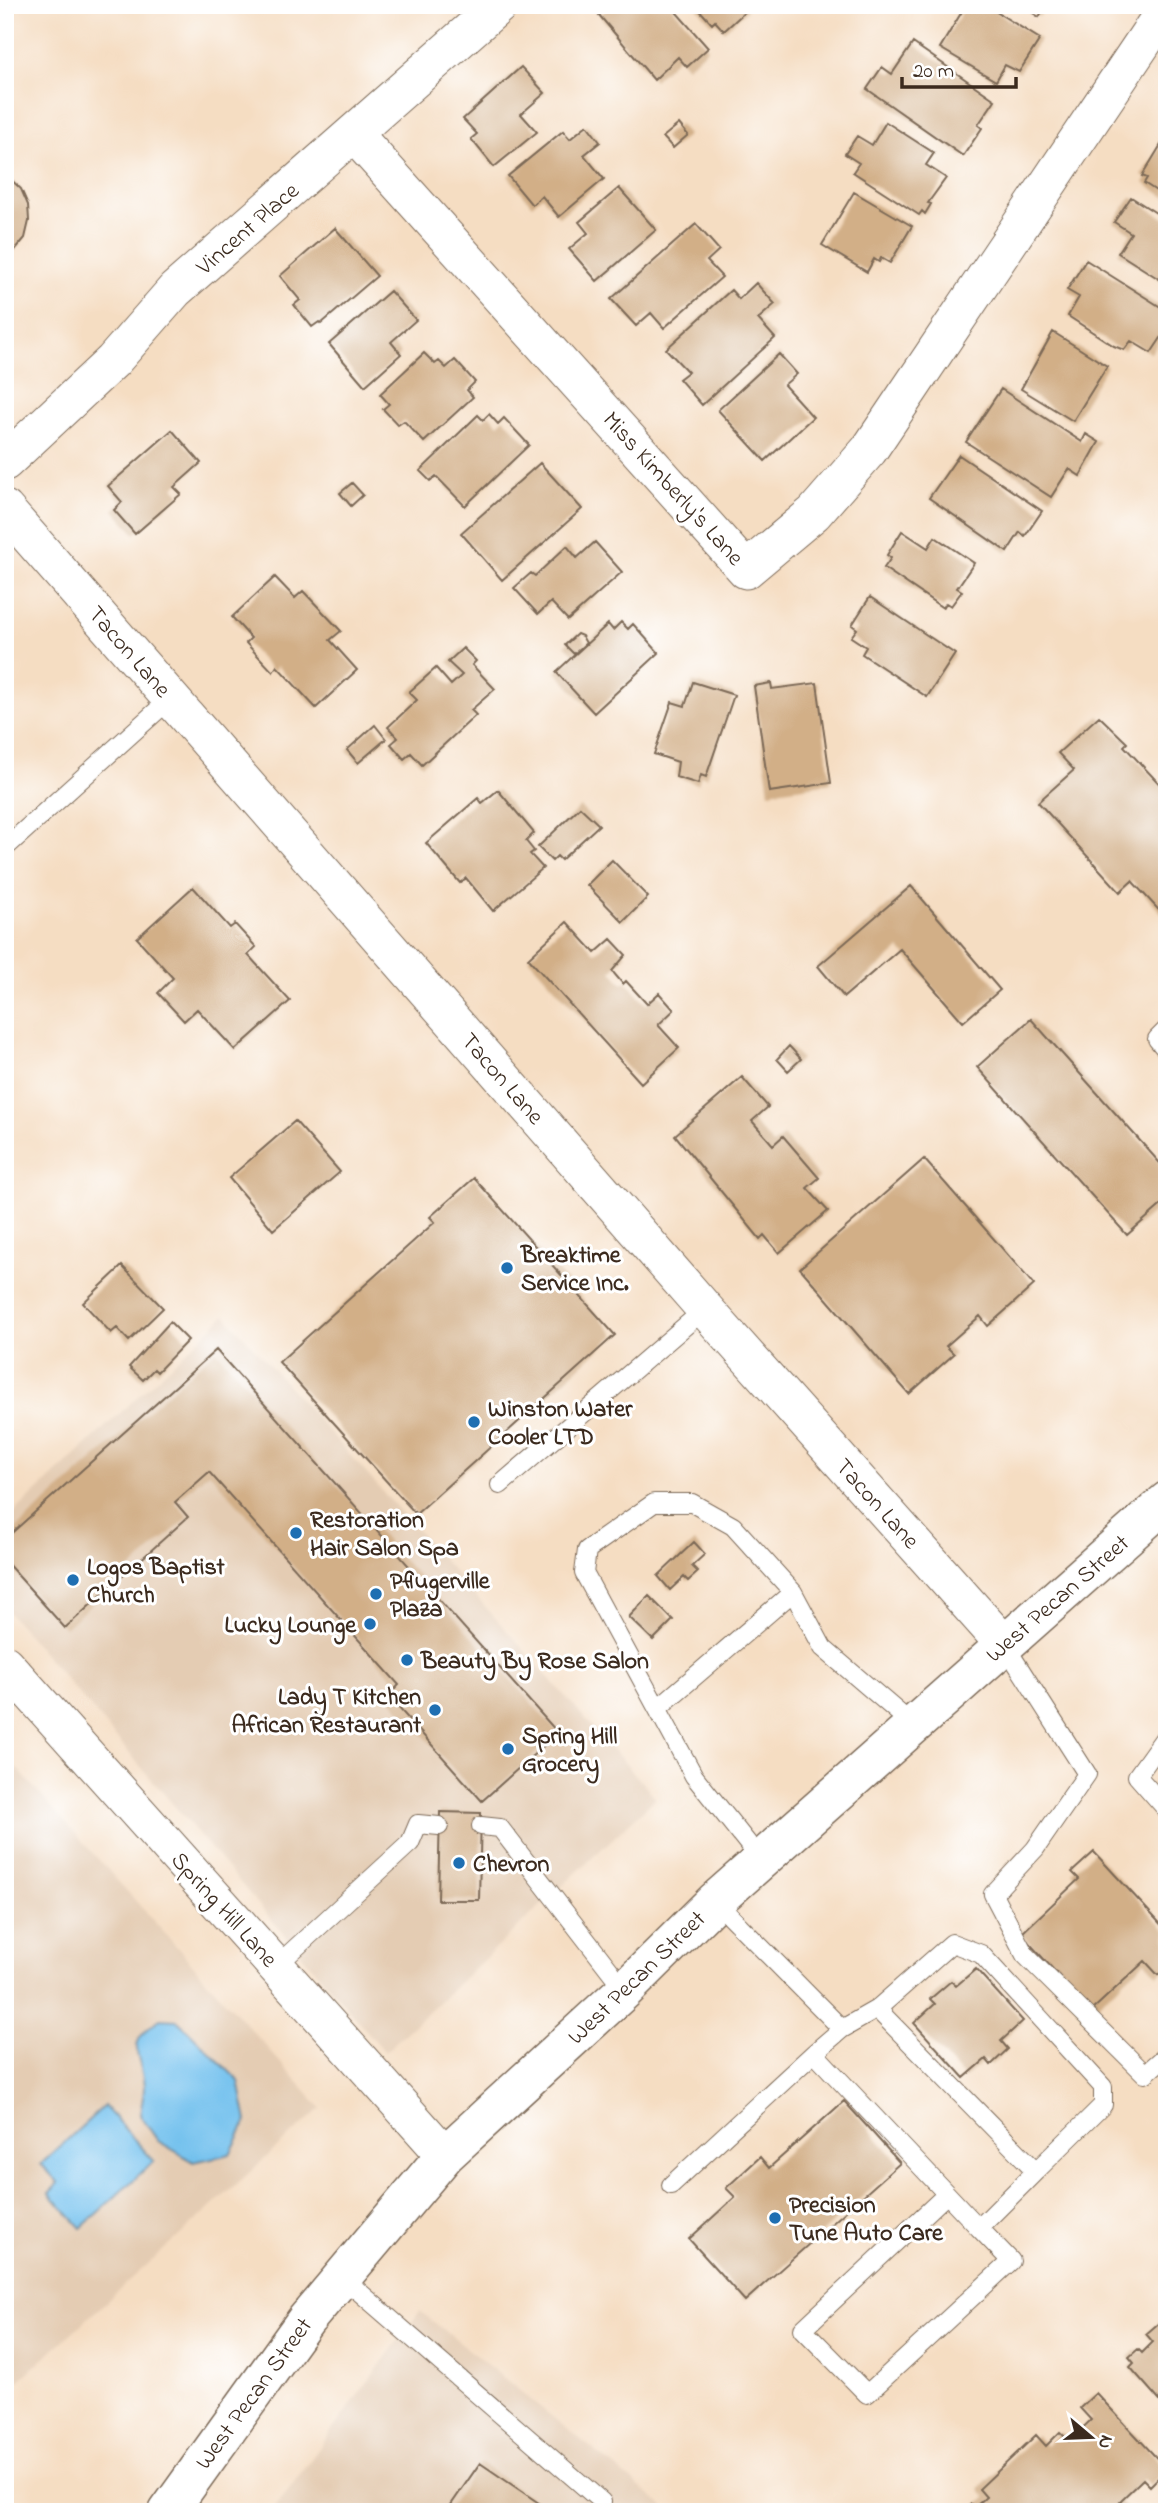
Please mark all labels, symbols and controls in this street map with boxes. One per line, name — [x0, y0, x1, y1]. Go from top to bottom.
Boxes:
scale bar — [902, 46, 1016, 90]
text: 20 m — [913, 57, 954, 87]
street label: Vincent Place — [189, 175, 308, 285]
street label: Miss Kimberly's Lane — [592, 405, 751, 576]
street label: Tacon Lane — [78, 599, 178, 707]
street label: Tacon Lane — [451, 1026, 551, 1134]
place label: Breaktime Service Inc. — [520, 1239, 629, 1302]
marker: Breaktime Service Inc. — [499, 1260, 515, 1276]
place label: Winston Water Cooler LTD — [488, 1393, 633, 1456]
marker: Winston Water Cooler LTD — [466, 1414, 482, 1430]
street label: Tacon Lane — [826, 1451, 927, 1558]
place label: Restoration Hair Salon Spa — [310, 1504, 459, 1567]
marker: Restoration Hair Salon Spa — [288, 1525, 304, 1541]
street label: West Pecan Street — [979, 1527, 1138, 1672]
place label: Logos Baptist Church — [87, 1551, 226, 1614]
place label: Pflugerville Plaza — [390, 1565, 491, 1628]
marker: Logos Baptist Church — [65, 1572, 81, 1588]
marker: Pflugerville Plaza — [368, 1586, 384, 1602]
place label: Lucky Lounge — [225, 1609, 357, 1645]
marker: Lucky Lounge — [362, 1616, 378, 1632]
place label: Beauty By Rose Salon — [420, 1645, 649, 1681]
marker: Beauty By Rose Salon — [399, 1652, 415, 1668]
place label: Lady T Kitchen African Restaurant — [231, 1681, 422, 1744]
marker: Lady T Kitchen African Restaurant — [427, 1702, 443, 1718]
place label: Spring Hill Grocery — [522, 1720, 617, 1784]
marker: Spring Hill Grocery — [500, 1741, 516, 1757]
street label: Spring Hill Lane — [161, 1845, 285, 1977]
place label: Chevron — [473, 1848, 550, 1883]
marker: Chevron — [451, 1855, 467, 1871]
street label: West Pecan Street — [561, 1903, 715, 2054]
place label: Precision Tune Auto Care — [789, 2189, 944, 2252]
marker: Precision Tune Auto Care — [767, 2210, 783, 2226]
street label: West Pecan Street — [188, 2311, 322, 2478]
north arrow — [1056, 2402, 1126, 2472]
text: N — [1090, 2431, 1120, 2452]

